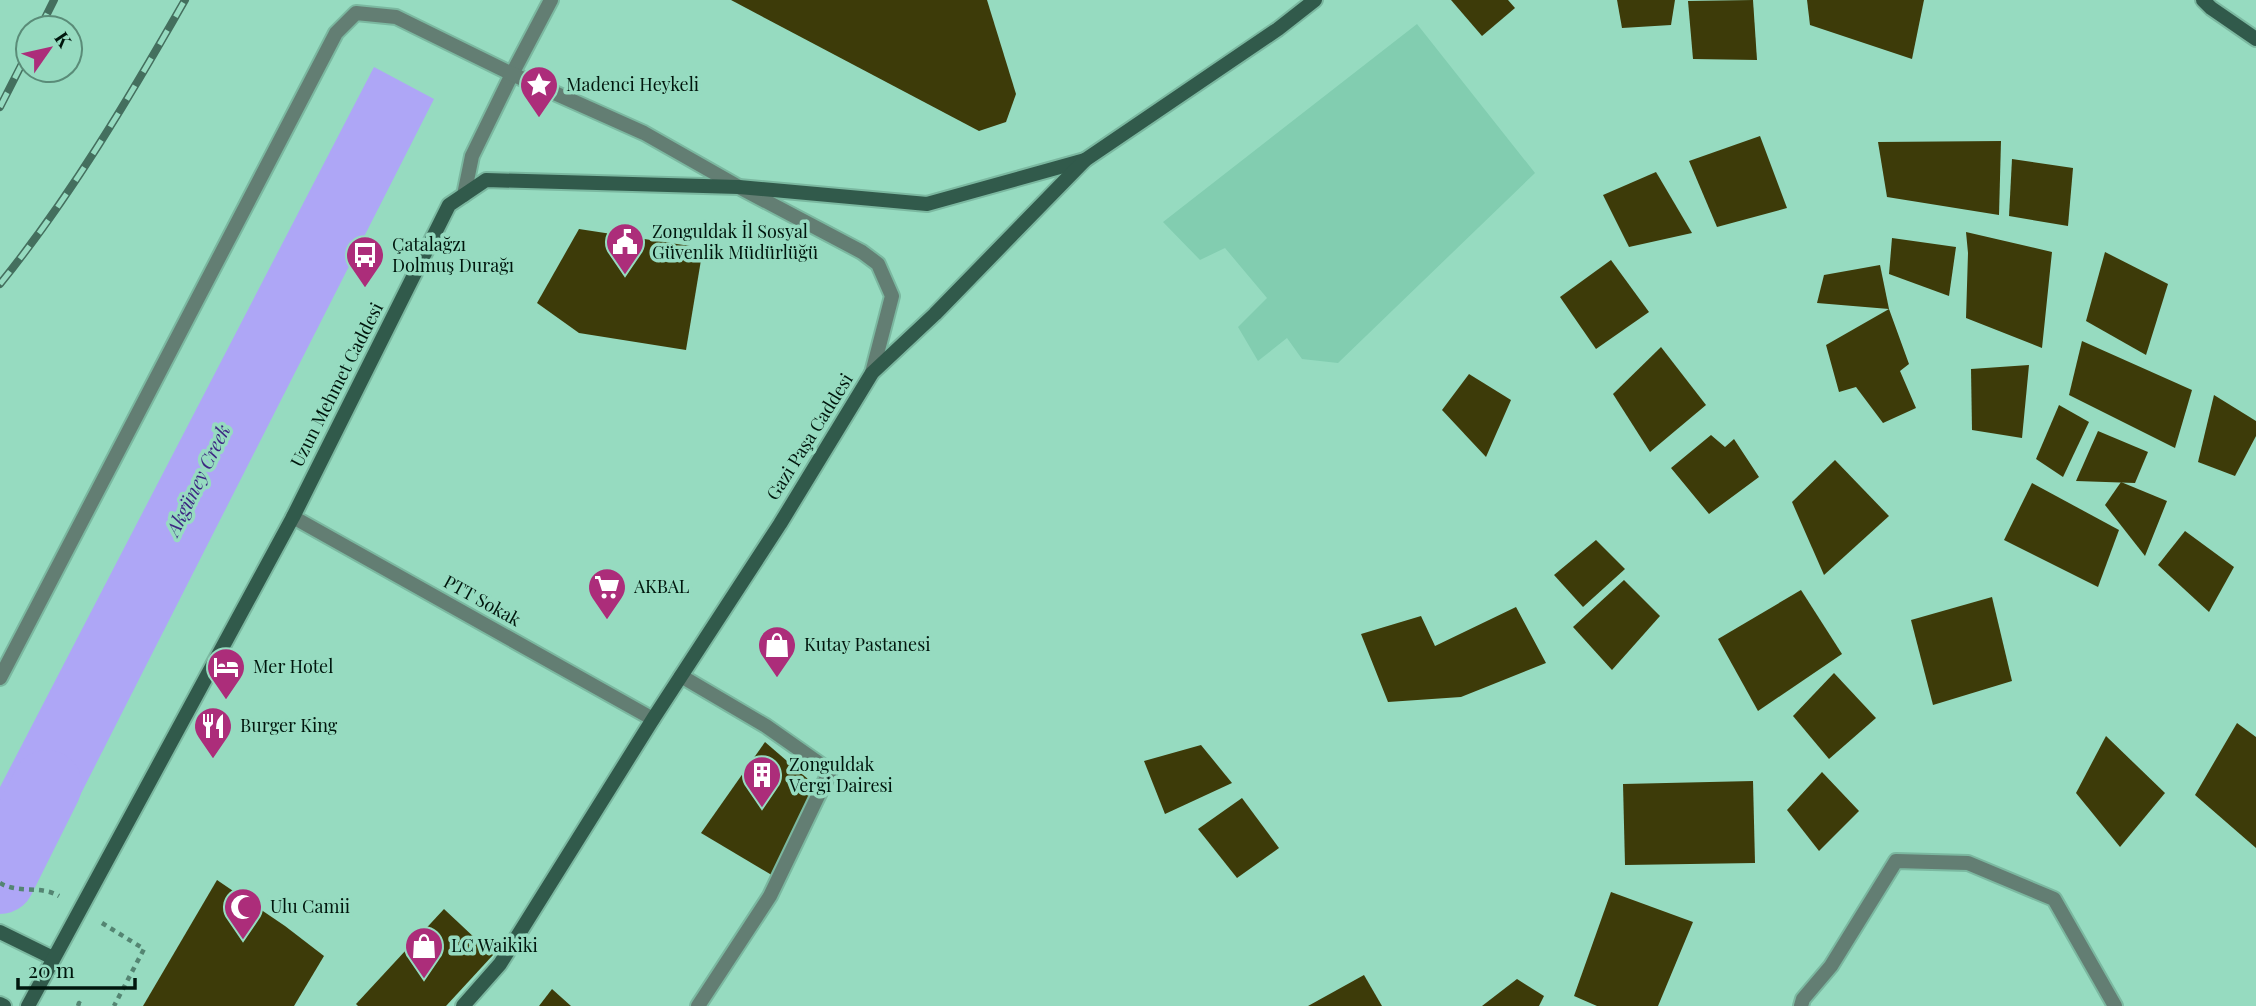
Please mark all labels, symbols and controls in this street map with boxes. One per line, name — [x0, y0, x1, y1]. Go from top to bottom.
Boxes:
north arrow — [14, 14, 84, 84]
text: K — [49, 26, 79, 52]
place icon: Madenci Heykeli — [518, 64, 560, 119]
place label: Madenci Heykeli — [566, 72, 699, 96]
place label: Zonguldak İl Sosyal Güvenlik Müdürlüğü — [652, 219, 819, 264]
public building icon: Zonguldak İl Sosyal Güvenlik Müdürlüğü — [604, 221, 646, 276]
place label: Çatalağzı Dolmuş Durağı — [392, 232, 514, 277]
bus stop icon: Çatalağzı Dolmuş Durağı — [344, 234, 386, 289]
street label: Uzun Mehmet Caddesi — [284, 298, 388, 471]
street label: Gazi Paşa Caddesi — [761, 369, 858, 504]
water label: Akgüney Creek — [158, 419, 235, 541]
supermarket icon: AKBAL — [586, 566, 628, 621]
street label: PTT Sokak — [440, 569, 526, 631]
place label: AKBAL — [633, 574, 690, 598]
shop icon: Kutay Pastanesi — [756, 624, 798, 679]
place label: Kutay Pastanesi — [804, 632, 931, 656]
hotel icon: Mer Hotel — [205, 646, 247, 701]
place label: Mer Hotel — [253, 654, 333, 678]
restaurant icon: Burger King — [192, 705, 234, 760]
place label: Burger King — [240, 713, 338, 737]
place label: Zonguldak Vergi Dairesi — [788, 752, 893, 797]
building icon: Zonguldak Vergi Dairesi — [741, 754, 783, 809]
mosque icon: Ulu Camii — [222, 886, 264, 941]
place label: Ulu Camii — [270, 894, 350, 918]
shop icon: LC Waikiki — [403, 925, 445, 980]
place label: LC Waikiki — [451, 933, 538, 957]
scale bar — [18, 946, 135, 990]
text: 20 m — [28, 955, 75, 983]

